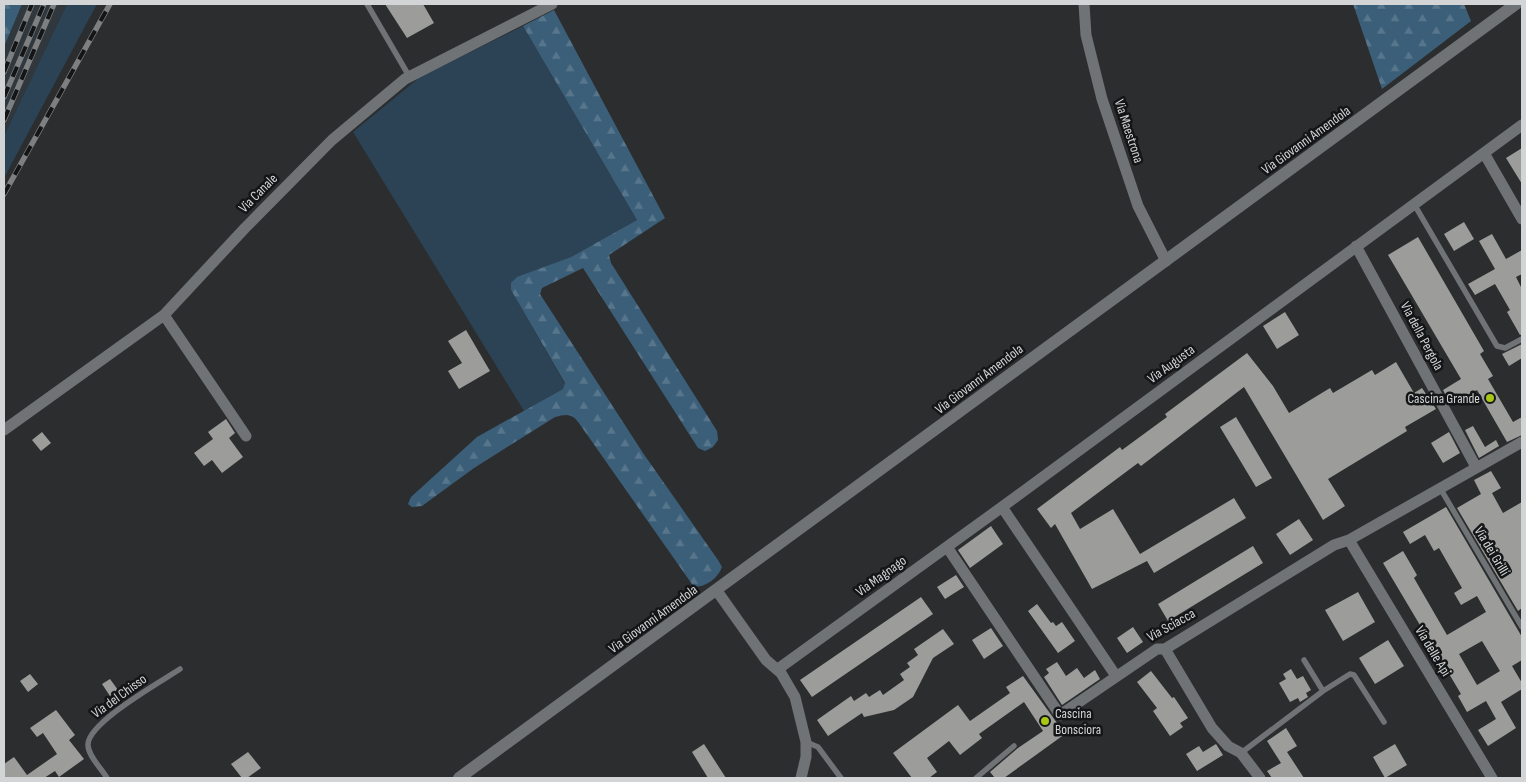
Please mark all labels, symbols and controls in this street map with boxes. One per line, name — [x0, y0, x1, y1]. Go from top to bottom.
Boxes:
street label: Via Maestrona — [1111, 97, 1147, 165]
street label: Via Giovanni Amendola — [1258, 102, 1354, 178]
street label: Via Canale — [235, 170, 281, 216]
street label: Via della Pergola — [1397, 299, 1447, 373]
street label: Via Giovanni Amendola — [932, 340, 1026, 418]
street label: Via Augusta — [1144, 341, 1198, 387]
place label: Cascina Grande — [1408, 390, 1480, 407]
marker: Cascina Grande — [1484, 392, 1496, 404]
street label: Via dei Grilli — [1471, 523, 1513, 579]
street label: Via Magnago — [852, 552, 910, 600]
street label: Via Giovanni Amendola — [605, 581, 701, 657]
street label: Via Sciacca — [1144, 605, 1198, 645]
street label: Via delle Api — [1411, 623, 1455, 679]
street label: Via del Chisso — [88, 670, 150, 722]
place label: Cascina Bonsciora — [1055, 705, 1101, 738]
marker: Cascina Bonsciora — [1039, 715, 1051, 727]

